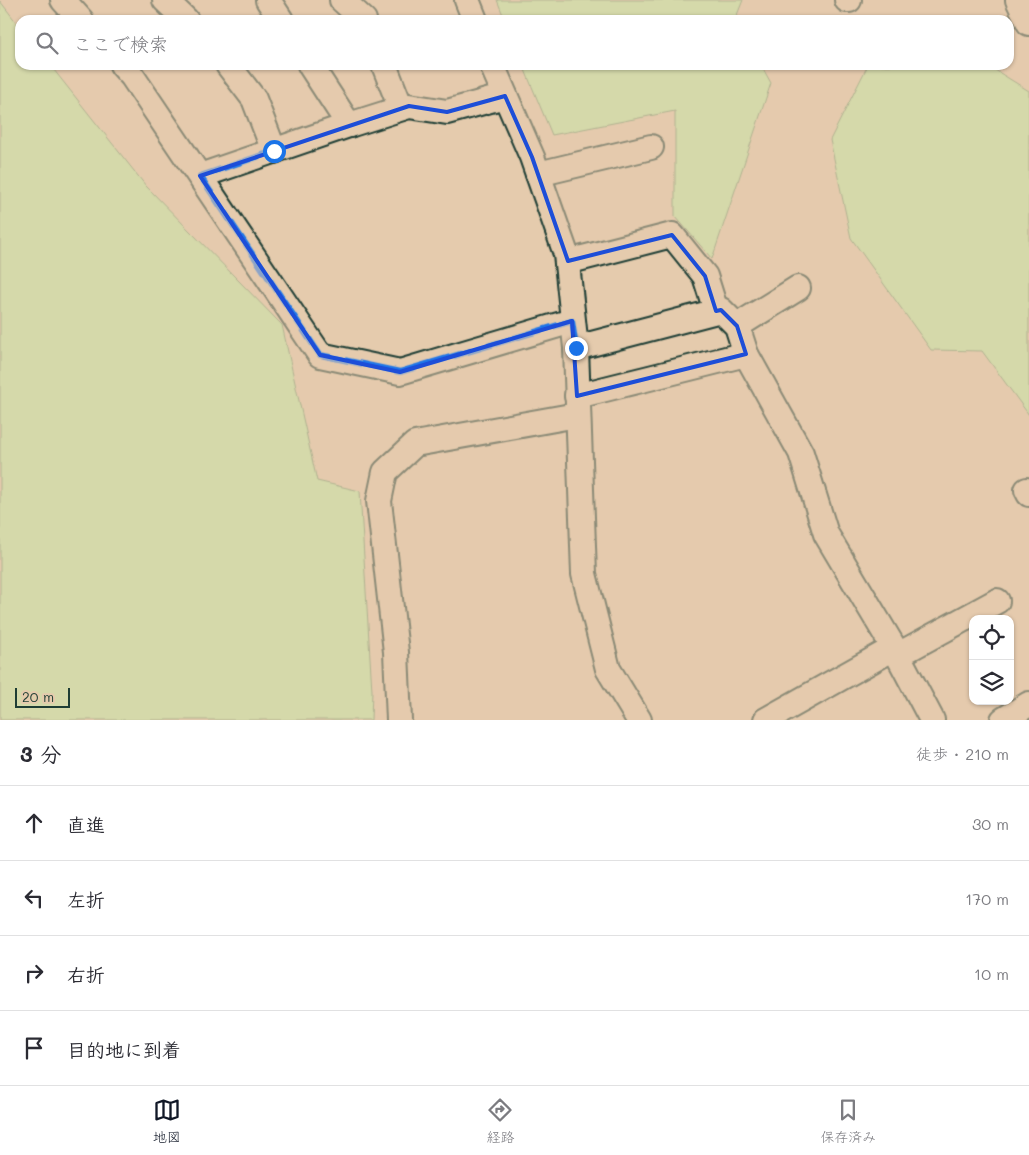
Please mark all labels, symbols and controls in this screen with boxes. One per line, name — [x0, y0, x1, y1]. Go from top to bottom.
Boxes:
search box — [15, 15, 1014, 70]
icon: search — [33, 29, 61, 57]
text: ここで検索 — [73, 31, 168, 56]
route start — [263, 140, 286, 163]
route end — [565, 337, 588, 360]
map controls — [969, 615, 1014, 705]
button: locate — [969, 615, 1014, 660]
button: layers — [969, 660, 1014, 705]
scale bar — [15, 685, 70, 708]
text: 20 m — [22, 687, 54, 706]
text: 3 分 — [20, 740, 61, 767]
text: 徒歩 · 210 m — [916, 743, 1009, 764]
icon: ahead — [20, 809, 48, 837]
text: 直進 — [67, 812, 105, 837]
text: 30 m — [972, 813, 1009, 834]
icon: left — [20, 884, 48, 912]
text: 左折 — [67, 887, 105, 912]
text: 170 m — [965, 888, 1009, 909]
icon: right — [20, 959, 48, 987]
text: 右折 — [67, 962, 105, 987]
text: 10 m — [974, 963, 1009, 984]
icon: arrive — [20, 1034, 48, 1062]
text: 目的地に到着 — [67, 1037, 181, 1062]
tab: 地図 — [153, 1096, 181, 1146]
tab: 経路 — [486, 1096, 514, 1146]
tab: 保存済み — [820, 1096, 876, 1146]

